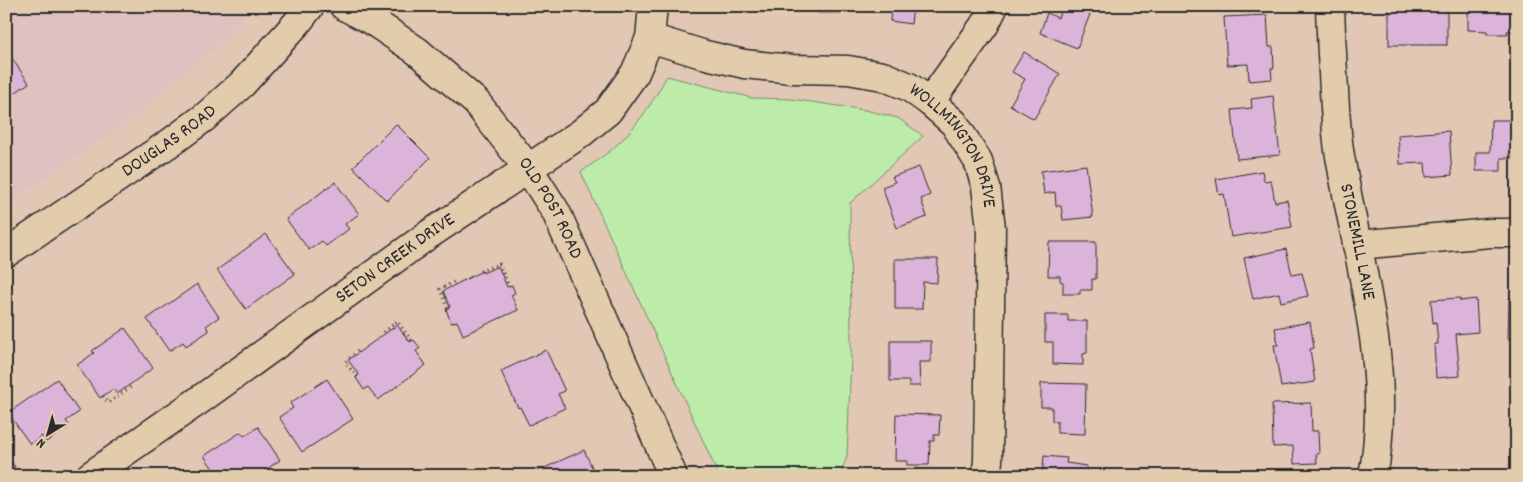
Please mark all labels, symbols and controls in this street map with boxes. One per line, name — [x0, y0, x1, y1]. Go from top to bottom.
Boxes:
street label: WOLLMINGTON DRIVE — [903, 77, 1002, 210]
street label: DOUGLAS ROAD — [117, 99, 223, 185]
street label: OLD POST ROAD — [511, 151, 589, 264]
street label: STONEMILL LANE — [1332, 182, 1381, 303]
street label: SETON CREEK DRIVE — [330, 207, 461, 311]
north arrow — [22, 410, 72, 460]
text: N — [33, 433, 50, 453]

